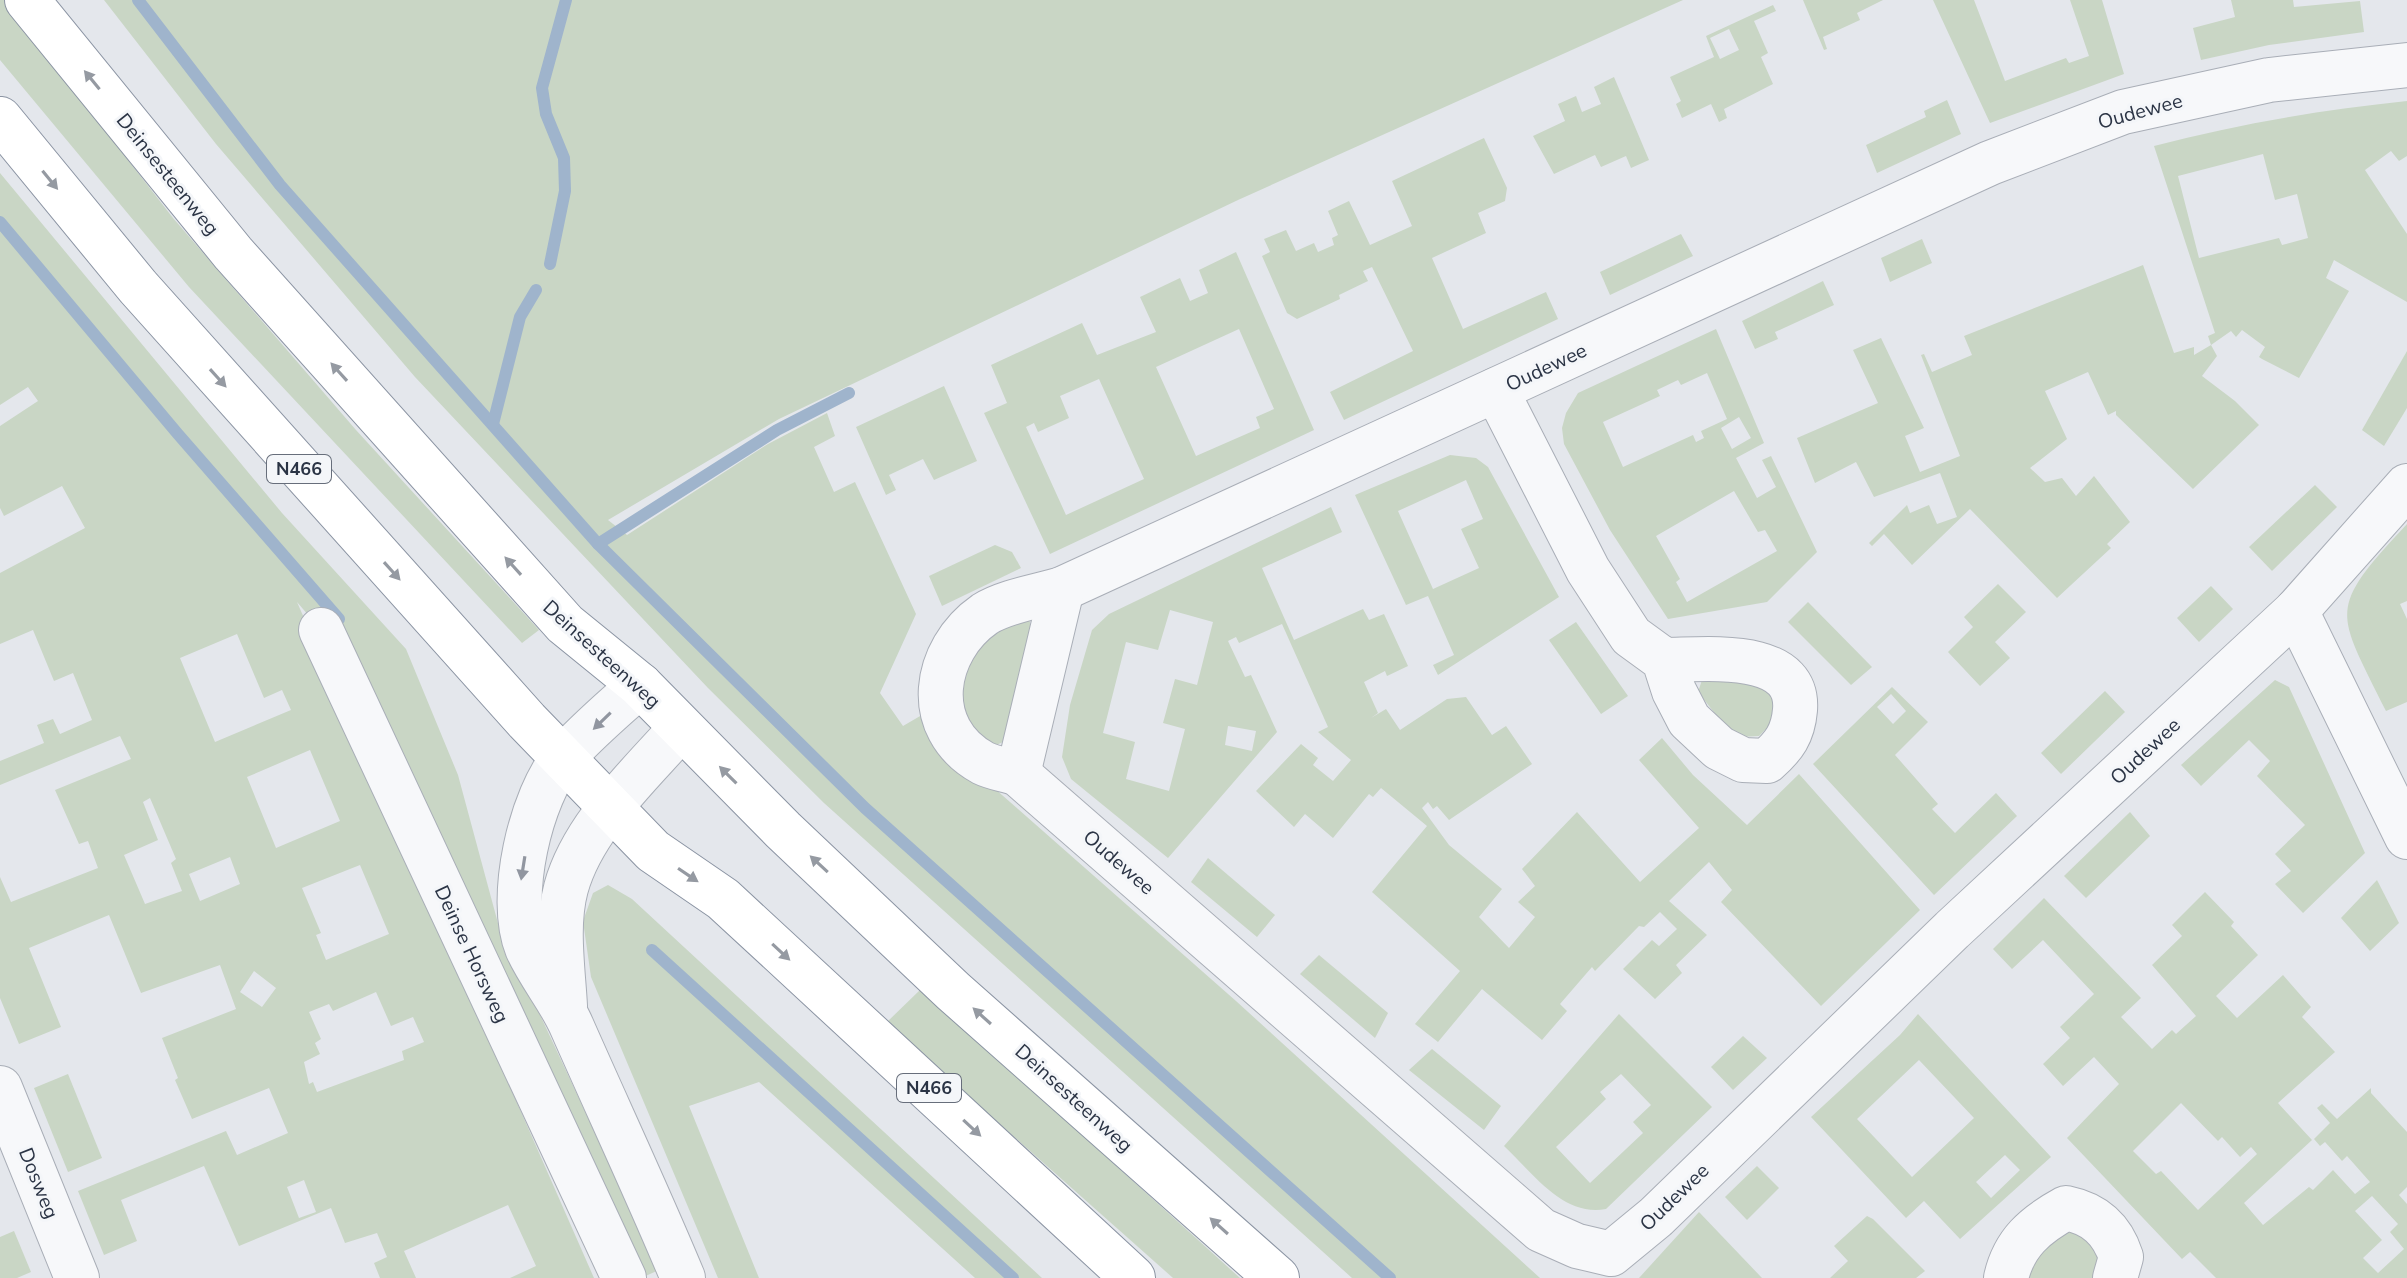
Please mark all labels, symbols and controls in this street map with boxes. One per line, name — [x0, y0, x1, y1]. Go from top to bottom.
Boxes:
one-way arrow — [84, 70, 101, 91]
street label: Oudewee — [2095, 87, 2185, 136]
street label: Deinsesteenweg — [110, 108, 225, 241]
one-way arrow — [41, 170, 57, 190]
street label: Oudewee — [1501, 337, 1591, 398]
one-way arrow — [331, 363, 349, 382]
one-way arrow — [209, 367, 226, 387]
road number: N466 — [267, 455, 331, 483]
one-way arrow — [504, 557, 522, 576]
one-way arrow — [382, 562, 400, 581]
street label: Deinsesteenweg — [537, 594, 666, 714]
one-way arrow — [592, 712, 611, 730]
street label: Oudewee — [2104, 712, 2186, 791]
one-way arrow — [719, 766, 737, 785]
street label: Oudewee — [1077, 824, 1160, 901]
one-way arrow — [516, 855, 529, 880]
one-way arrow — [809, 855, 828, 873]
one-way arrow — [677, 867, 699, 882]
street label: Deinse Horsweg — [428, 881, 515, 1027]
one-way arrow — [771, 942, 790, 960]
one-way arrow — [973, 1008, 992, 1026]
street label: Deinsesteenweg — [1009, 1038, 1138, 1158]
road number: N466 — [897, 1074, 961, 1102]
one-way arrow — [962, 1119, 981, 1137]
street label: Dosweg — [12, 1144, 65, 1223]
street label: Oudewee — [1634, 1158, 1715, 1237]
one-way arrow — [1209, 1218, 1228, 1236]

